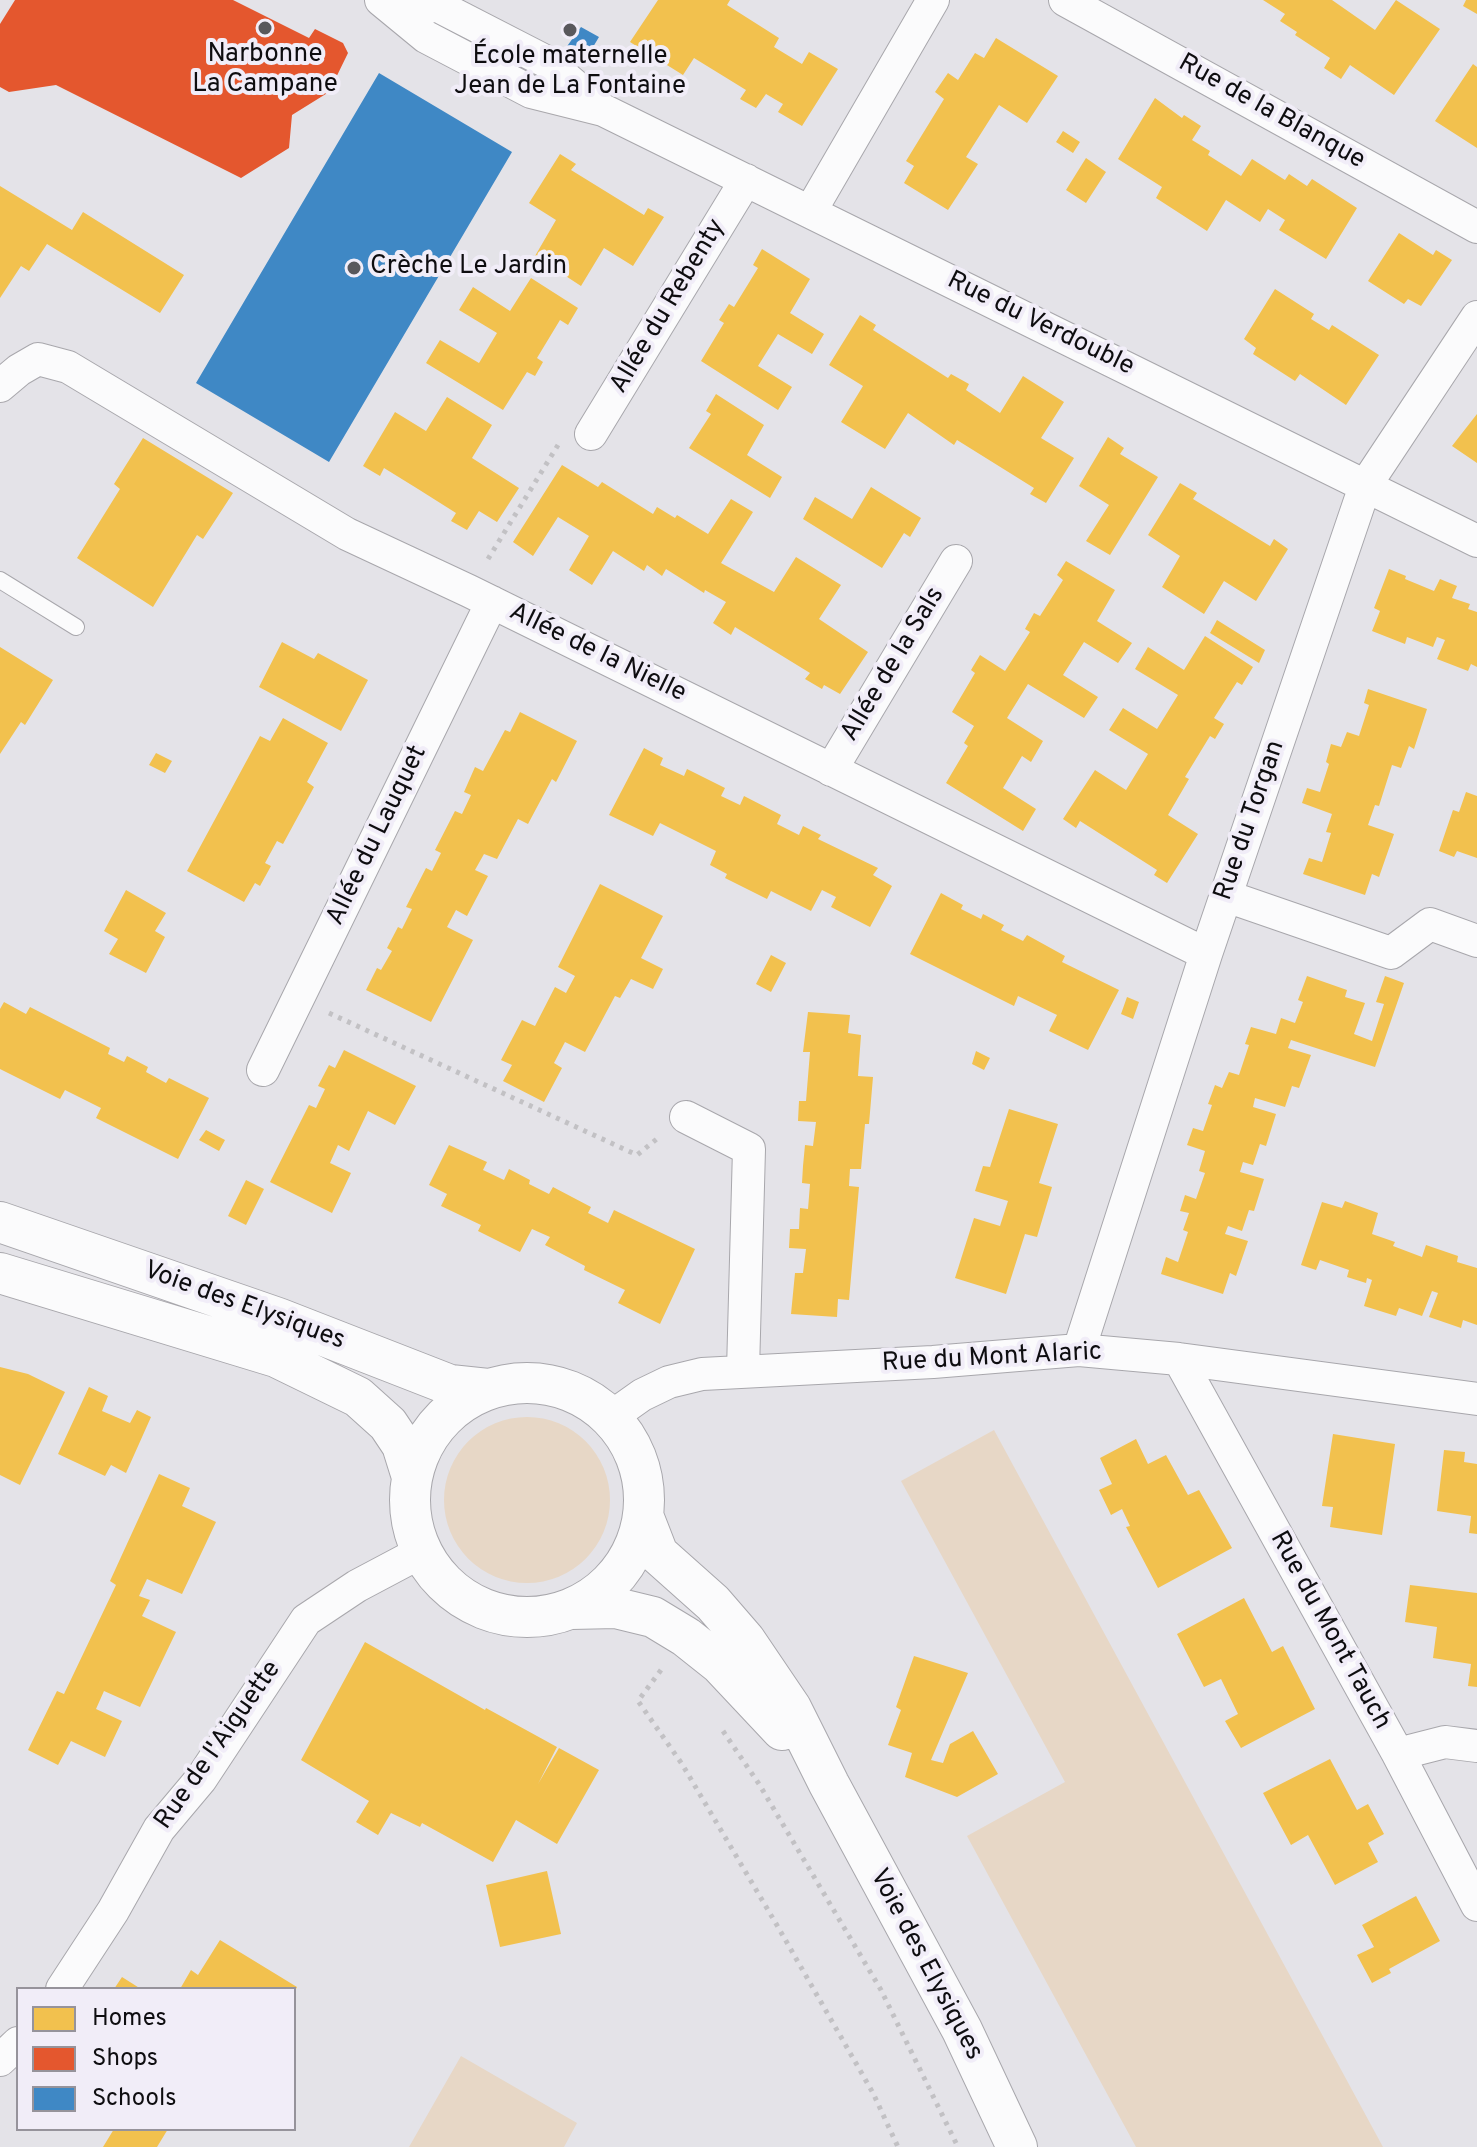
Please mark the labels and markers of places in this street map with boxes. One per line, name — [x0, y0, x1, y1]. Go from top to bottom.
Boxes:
marker: Narbonne La Campane — [256, 19, 274, 37]
marker: École maternelle Jean de La Fontaine — [561, 21, 579, 39]
place label: Narbonne La Campane — [192, 40, 338, 102]
place label: École maternelle Jean de La Fontaine — [454, 42, 686, 104]
place label: Crèche Le Jardin — [370, 252, 567, 284]
marker: Crèche Le Jardin — [345, 259, 363, 277]

